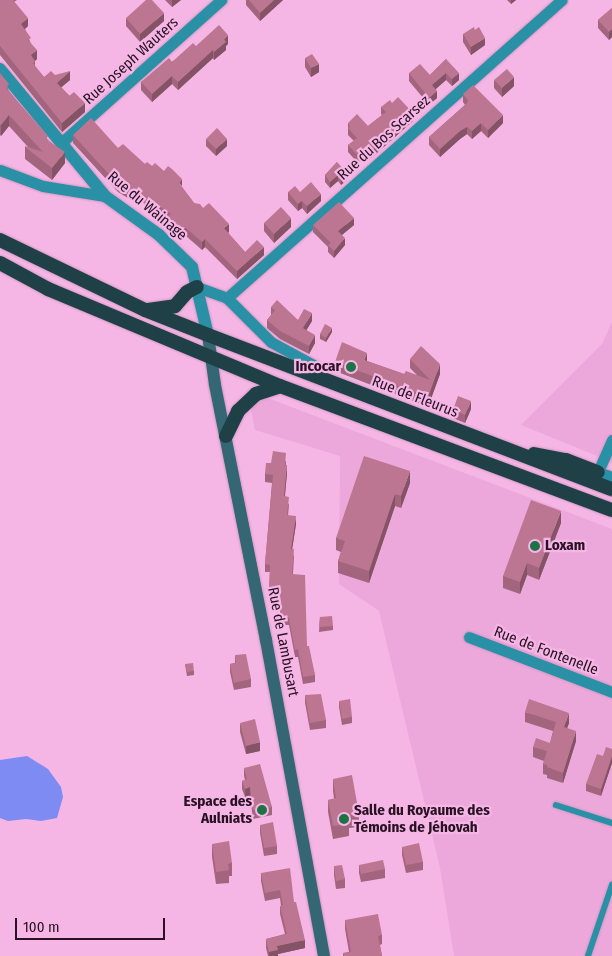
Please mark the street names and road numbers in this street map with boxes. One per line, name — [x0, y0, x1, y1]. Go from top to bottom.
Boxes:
street label: Rue Joseph Wauters — [80, 14, 182, 108]
street label: Rue du Bos Scarsez — [334, 92, 434, 184]
street label: Rue du Wainage — [104, 168, 190, 244]
street label: Rue de Fleurus — [369, 372, 461, 422]
street label: Rue de Lambusart — [264, 586, 302, 698]
street label: Rue de Fontenelle — [491, 623, 601, 679]

